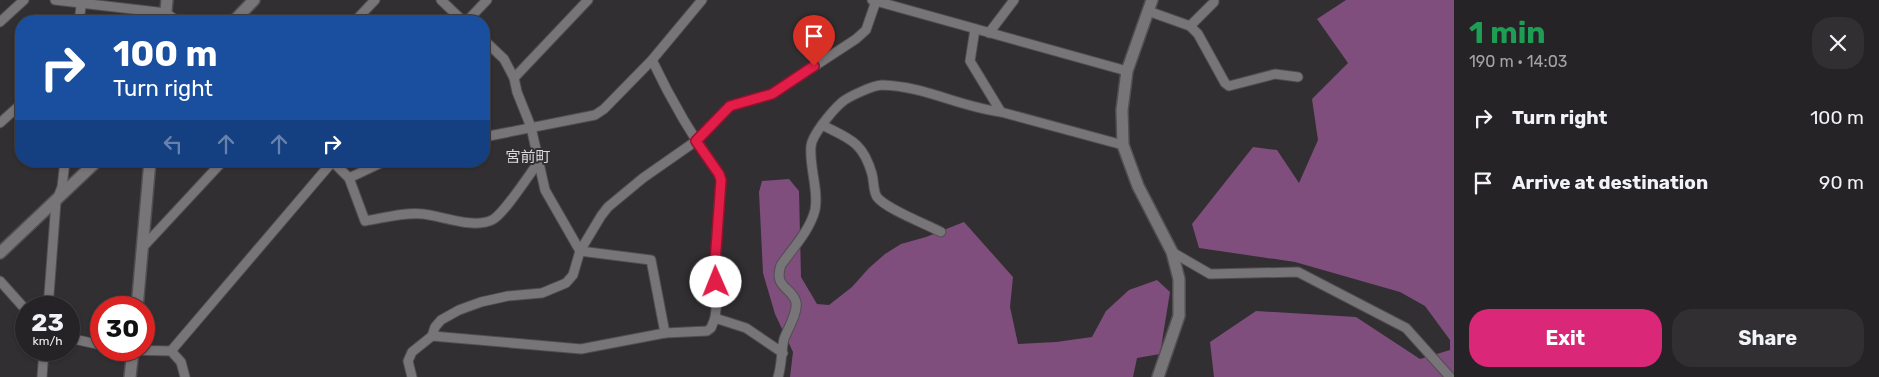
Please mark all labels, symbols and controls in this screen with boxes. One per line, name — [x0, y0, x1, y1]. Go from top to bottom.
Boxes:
pin — [793, 15, 835, 66]
text: 1 min — [1469, 15, 1546, 51]
button: close — [1812, 17, 1864, 69]
icon: arrive — [800, 22, 828, 50]
text: 100 m — [113, 33, 218, 75]
icon: right — [30, 35, 95, 100]
text: 190 m · 14:03 — [1469, 52, 1567, 71]
text: Turn right — [113, 75, 213, 102]
icon: right — [1469, 104, 1497, 132]
text: Turn right — [1512, 106, 1607, 129]
text: 100 m — [1810, 106, 1864, 129]
icon: left — [159, 130, 187, 158]
icon: ahead — [212, 130, 240, 158]
icon: ahead — [265, 130, 293, 158]
icon: right — [318, 130, 346, 158]
district label: 宮前町 — [505, 148, 551, 166]
icon: arrive — [1469, 169, 1497, 197]
text: Arrive at destination — [1512, 171, 1708, 194]
text: 90 m — [1819, 171, 1864, 194]
position arrow — [689, 255, 741, 307]
speed limit sign: 30 — [90, 296, 155, 361]
text: 23 — [31, 308, 64, 337]
button: Exit — [1469, 309, 1662, 367]
button: Share — [1672, 309, 1864, 367]
text: km/h — [33, 334, 62, 348]

